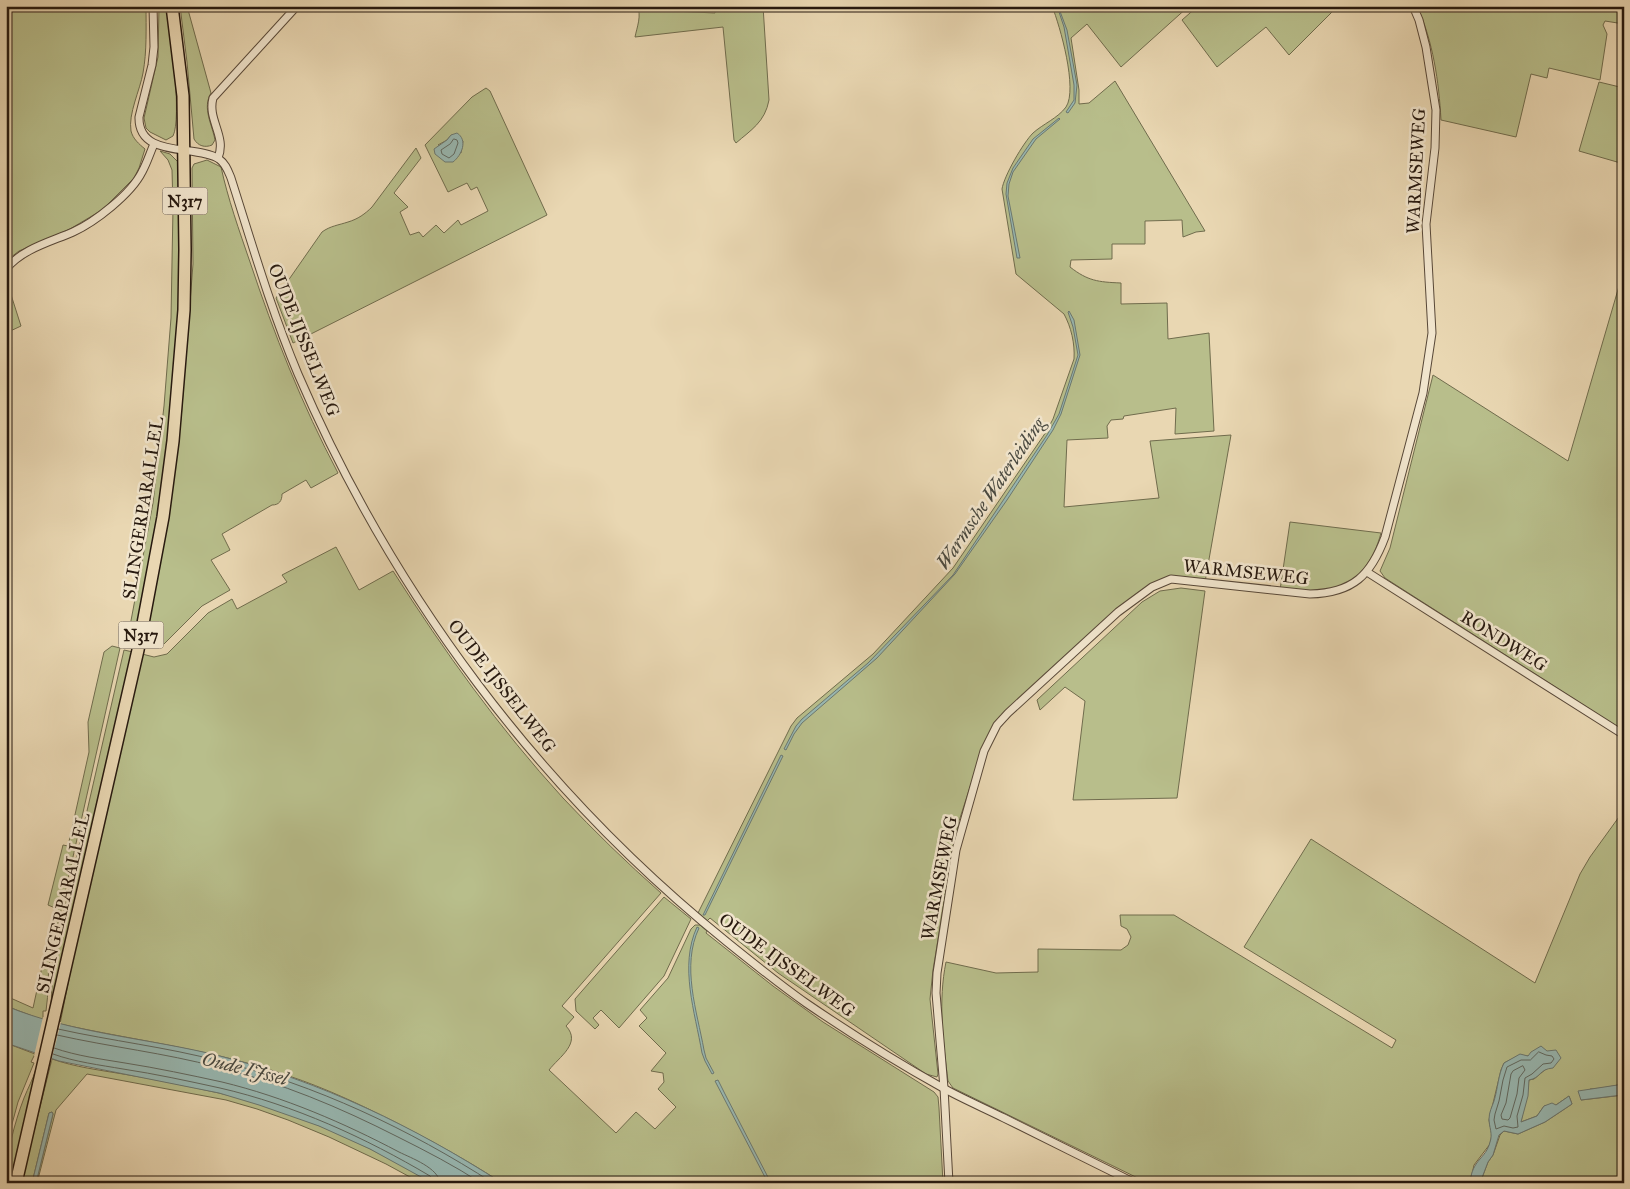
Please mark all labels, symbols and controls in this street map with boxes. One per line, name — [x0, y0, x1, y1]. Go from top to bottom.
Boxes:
street label: WARMSEWEG — [1402, 108, 1430, 234]
road number: N317 — [162, 188, 208, 215]
street label: OUDE IJSSELWEG — [262, 260, 345, 420]
water label: Warmsche Waterleiding — [931, 412, 1051, 574]
street label: SLINGERPARALLEL — [118, 414, 168, 601]
street label: WARMSEWEG — [1182, 554, 1310, 590]
street label: RONDWEG — [1457, 606, 1551, 676]
street label: OUDE IJSSELWEG — [442, 615, 561, 758]
road number: N317 — [118, 622, 164, 648]
street label: SLINGERPARALLEL — [32, 810, 95, 995]
street label: WARMSEWEG — [916, 814, 962, 942]
street label: OUDE IJSSELWEG — [714, 908, 859, 1023]
water label: Oude IJssel — [200, 1047, 292, 1091]

